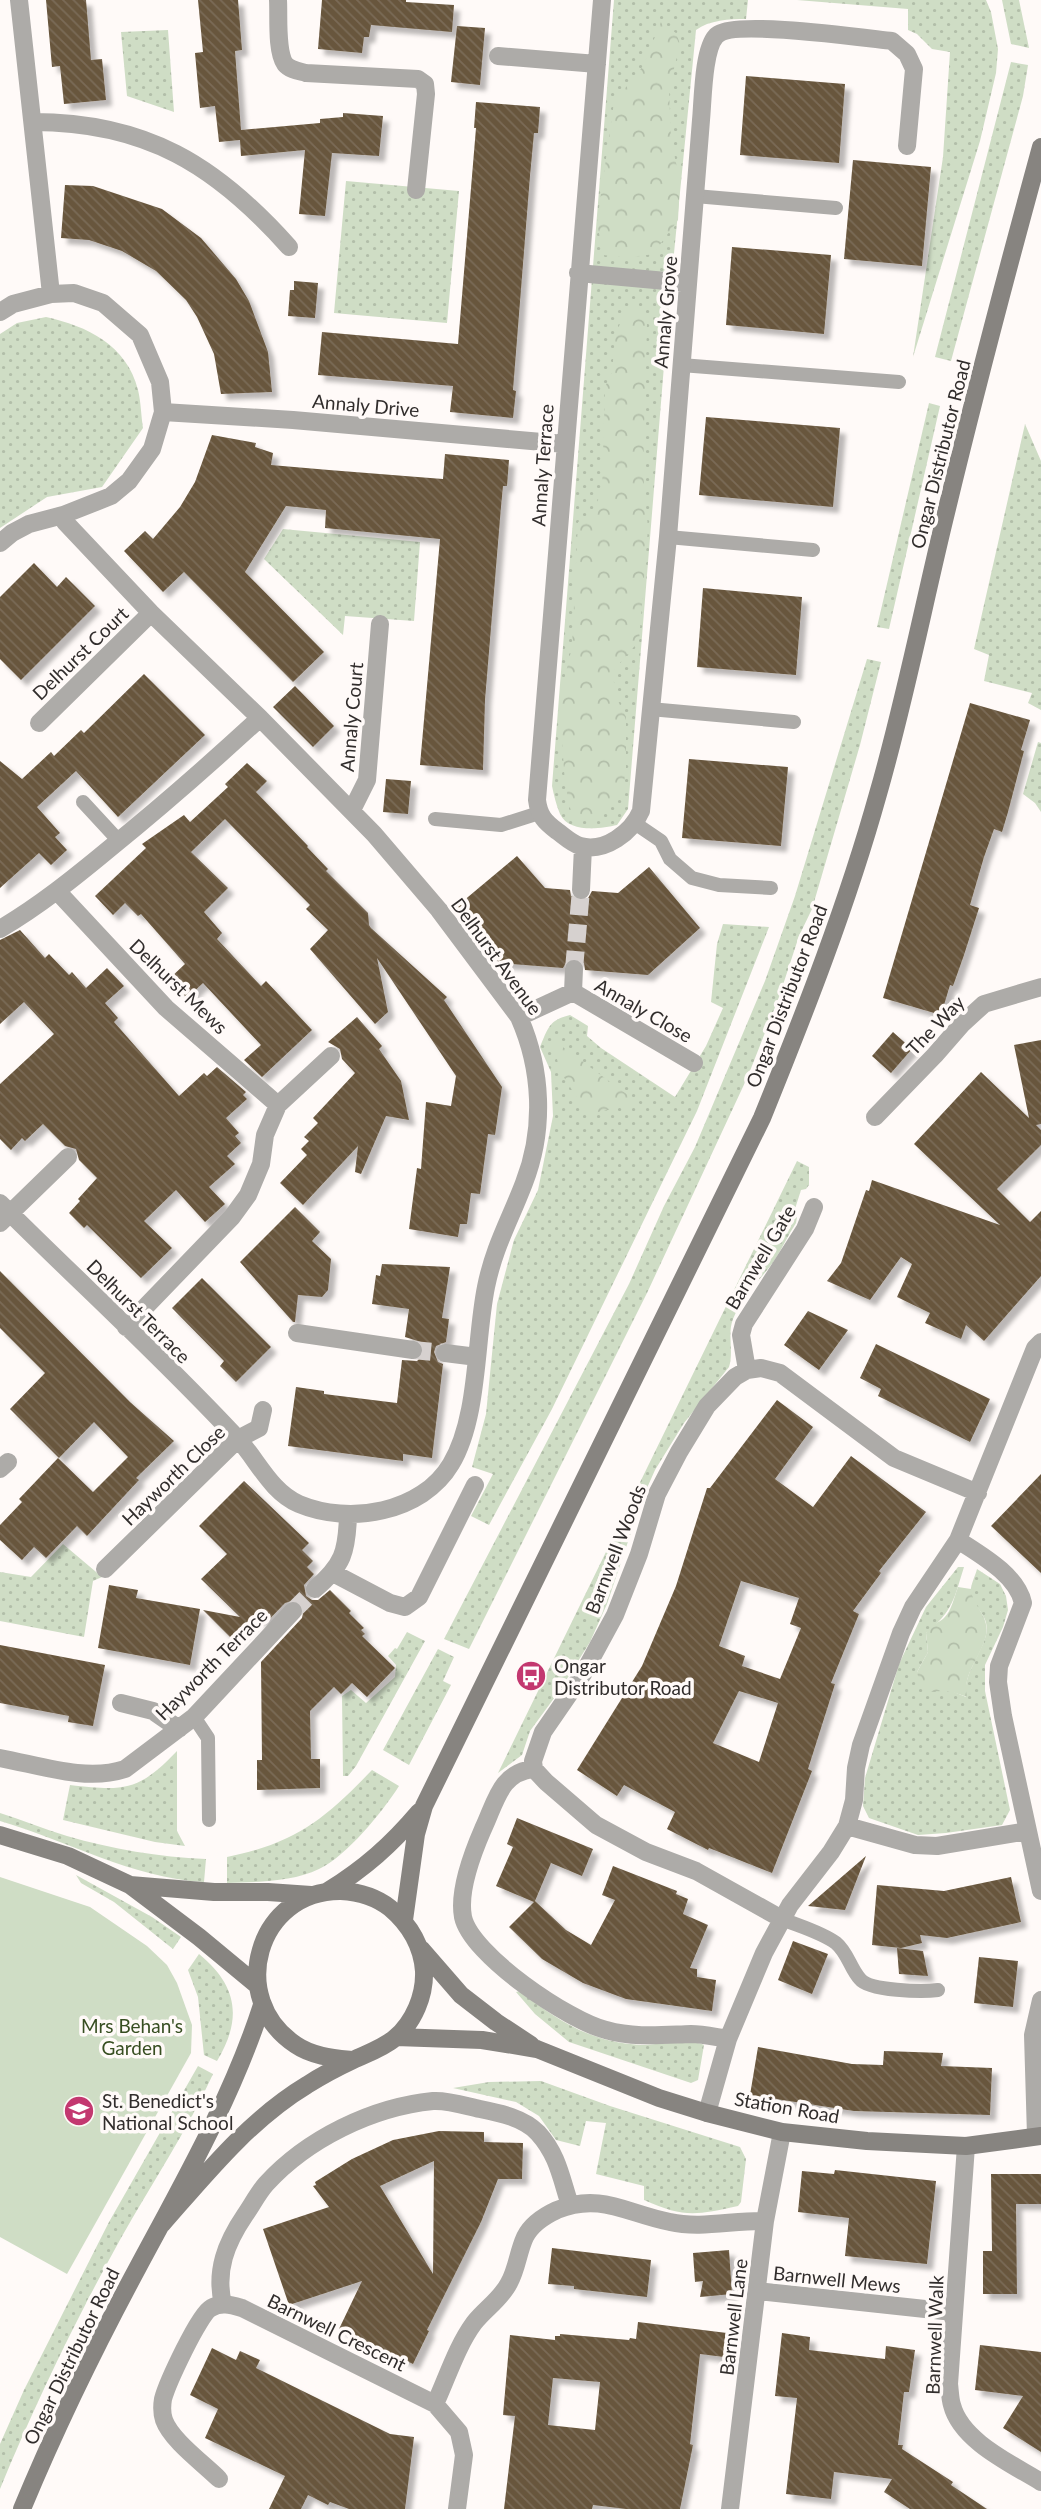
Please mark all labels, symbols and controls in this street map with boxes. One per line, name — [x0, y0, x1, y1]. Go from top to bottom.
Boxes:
street label: Annaly Grove — [649, 255, 681, 369]
street label: Ongar Distributor Road — [905, 357, 975, 551]
street label: Annaly Drive — [311, 389, 421, 421]
street label: Annaly Terrace — [526, 403, 558, 527]
street label: Delhurst Court — [27, 601, 133, 704]
street label: Annaly Court — [335, 661, 367, 773]
street label: Delhurst Avenue — [447, 893, 547, 1019]
street label: Ongar Distributor Road — [741, 901, 831, 1091]
street label: Delhurst Mews — [125, 934, 233, 1038]
street label: Annaly Close — [591, 973, 697, 1047]
street label: The Way — [901, 990, 969, 1060]
street label: Barnwell Gate — [720, 1201, 800, 1313]
street label: Delhurst Terrace — [82, 1254, 196, 1368]
street label: Hayworth Close — [117, 1420, 229, 1530]
street label: Barnwell Woods — [580, 1481, 650, 1617]
street label: Hayworth Terrace — [150, 1603, 272, 1725]
place label: Ongar Distributor Road — [554, 1654, 692, 1699]
bus stop icon: Ongar Distributor Road — [514, 1659, 548, 1693]
park label: Mrs Behan's Garden — [81, 2014, 183, 2059]
street label: Station Road — [733, 2086, 841, 2128]
place label: St. Benedict's National School — [102, 2089, 233, 2134]
school or university icon: St. Benedict's National School — [62, 2094, 96, 2128]
street label: Barnwell Lane — [714, 2257, 752, 2377]
street label: Barnwell Mews — [772, 2261, 902, 2297]
street label: Ongar Distributor Road — [18, 2264, 124, 2448]
street label: Barnwell Walk — [920, 2274, 948, 2395]
street label: Barnwell Crescent — [264, 2288, 410, 2376]

